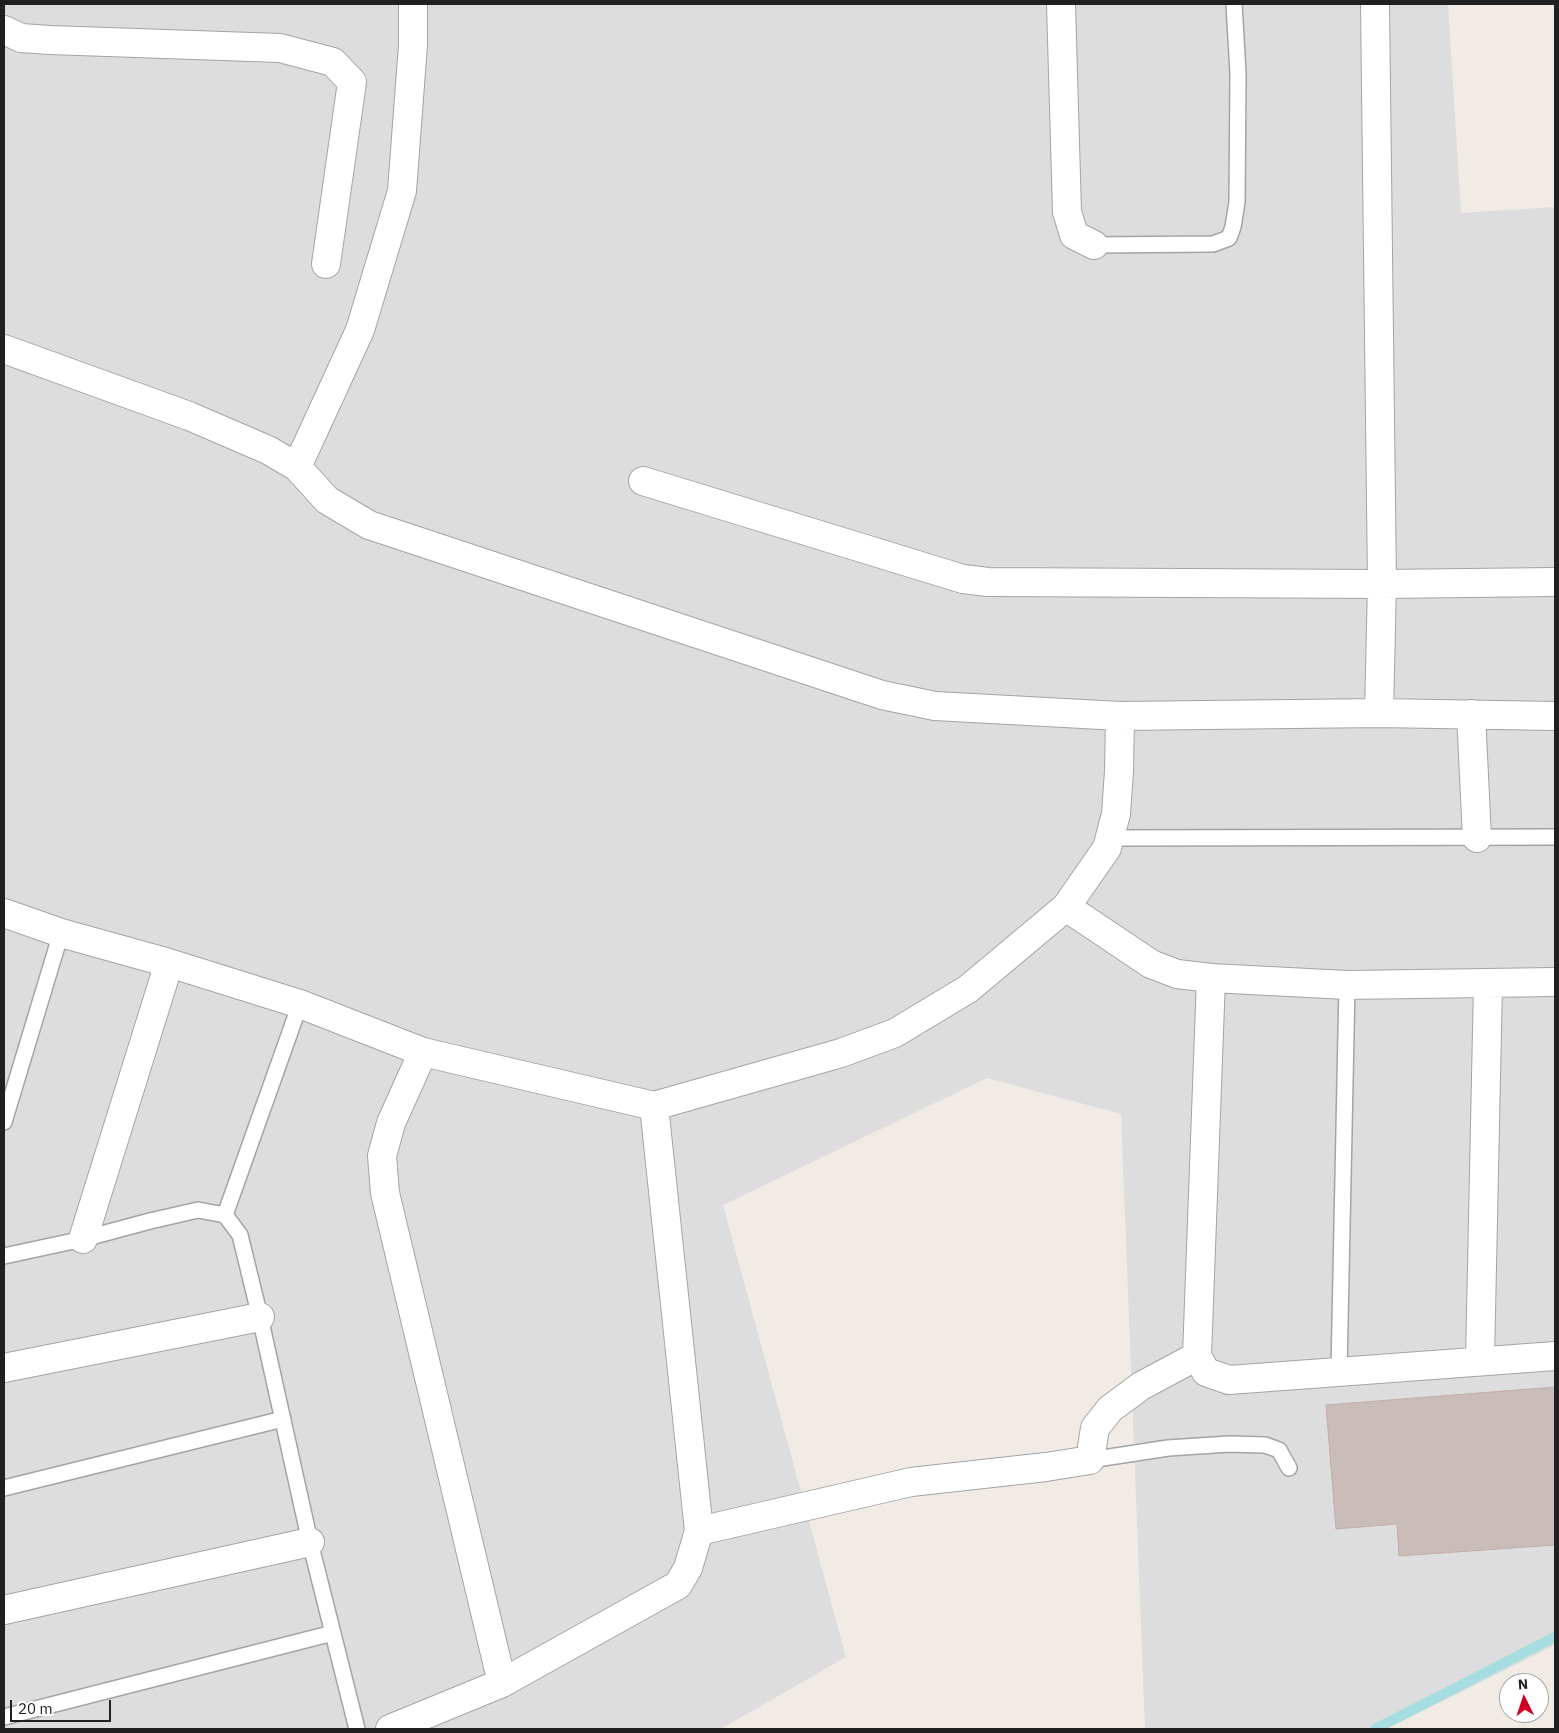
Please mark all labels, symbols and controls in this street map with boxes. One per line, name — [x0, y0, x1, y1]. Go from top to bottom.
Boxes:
north arrow — [1499, 1673, 1549, 1723]
text: N — [1517, 1675, 1529, 1693]
scale bar — [12, 1690, 114, 1722]
text: 20 m — [18, 1699, 53, 1718]

